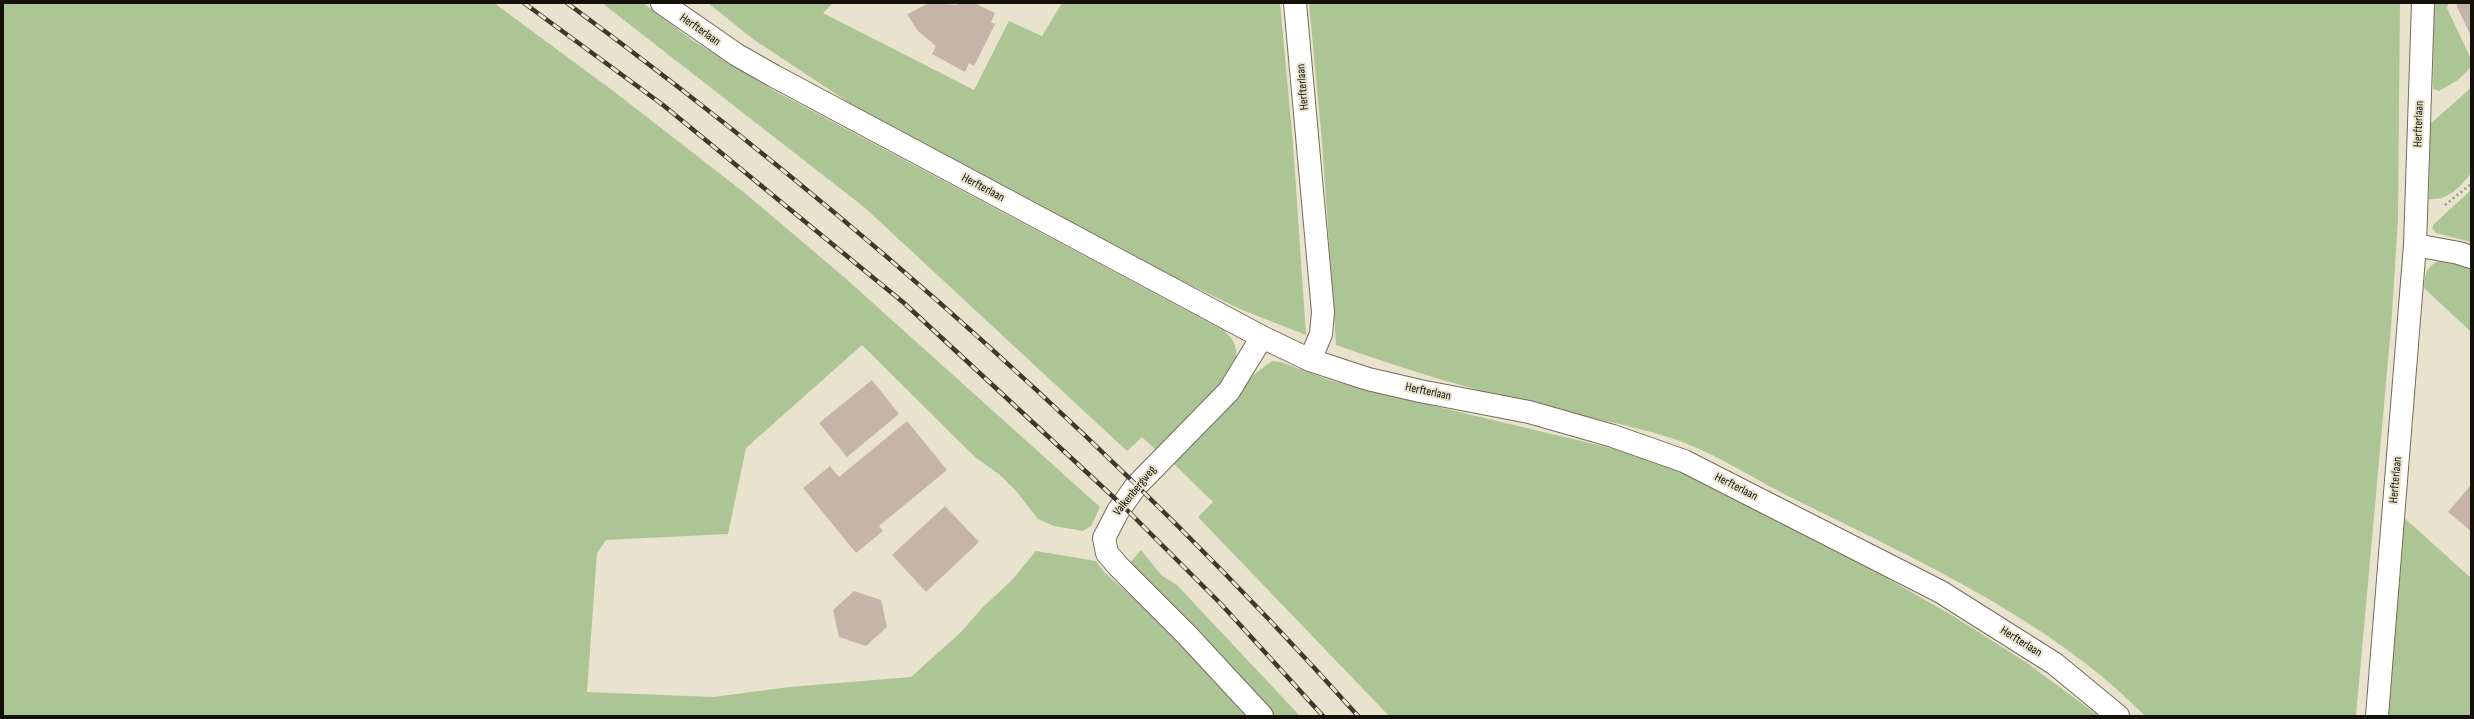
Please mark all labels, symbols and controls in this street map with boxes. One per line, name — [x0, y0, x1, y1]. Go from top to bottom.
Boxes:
street label: Herfterlaan — [677, 11, 723, 49]
street label: Herfterlaan — [1294, 63, 1312, 111]
street label: Herfterlaan — [2411, 101, 2427, 147]
street label: Herfterlaan — [959, 171, 1007, 205]
street label: Herfterlaan — [1404, 380, 1452, 404]
street label: Herfterlaan — [2387, 456, 2405, 504]
street label: Valkenbergweg — [1110, 463, 1160, 519]
street label: Herfterlaan — [1712, 470, 1760, 504]
street label: Herfterlaan — [1998, 624, 2044, 660]

